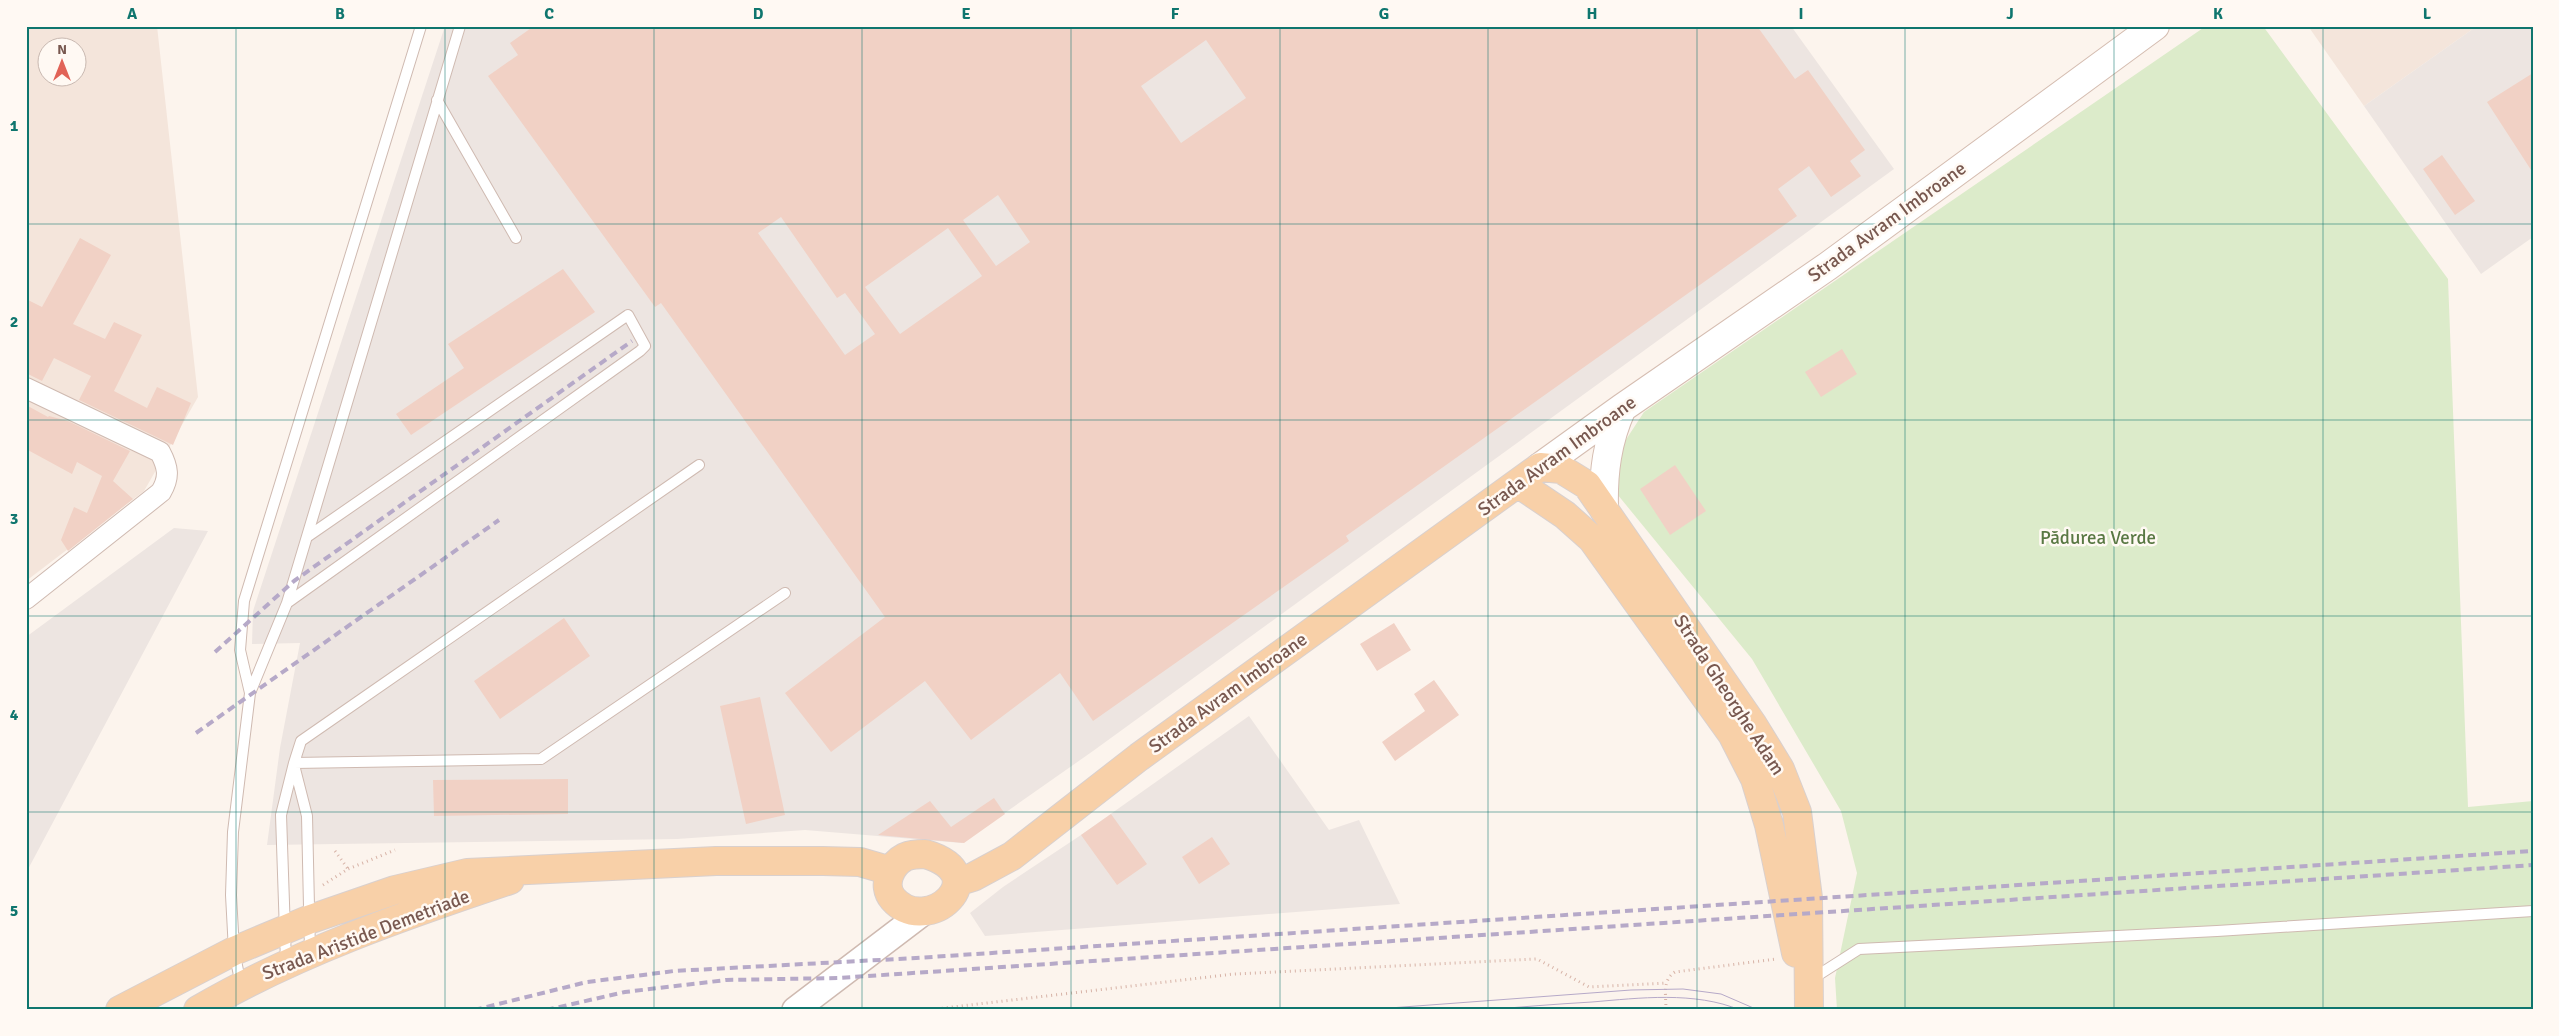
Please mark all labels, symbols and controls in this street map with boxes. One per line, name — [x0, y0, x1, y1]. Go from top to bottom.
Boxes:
text: A — [127, 4, 138, 24]
text: B — [335, 4, 345, 24]
text: C — [544, 4, 554, 24]
text: D — [753, 4, 764, 24]
text: E — [961, 4, 971, 24]
text: F — [1171, 4, 1180, 24]
text: G — [1379, 4, 1389, 24]
text: H — [1587, 4, 1597, 24]
text: I — [1798, 4, 1804, 24]
text: J — [2006, 4, 2014, 24]
text: K — [2213, 4, 2223, 24]
text: L — [2423, 4, 2432, 24]
north arrow — [38, 38, 88, 88]
text: N — [57, 41, 67, 58]
text: 1 — [10, 116, 19, 136]
street label: Strada Avram Imbroane — [1803, 156, 1971, 288]
text: 2 — [10, 312, 18, 332]
street label: Strada Avram Imbroane — [1473, 390, 1641, 522]
text: 3 — [10, 509, 18, 529]
park label: Pădurea Verde — [2040, 526, 2156, 550]
street label: Strada Gheorghe Adam — [1668, 610, 1790, 780]
street label: Strada Avram Imbroane — [1144, 627, 1312, 759]
text: 4 — [10, 705, 19, 725]
street label: Strada Aristide Demetriade — [259, 884, 473, 986]
text: 5 — [10, 901, 18, 921]

